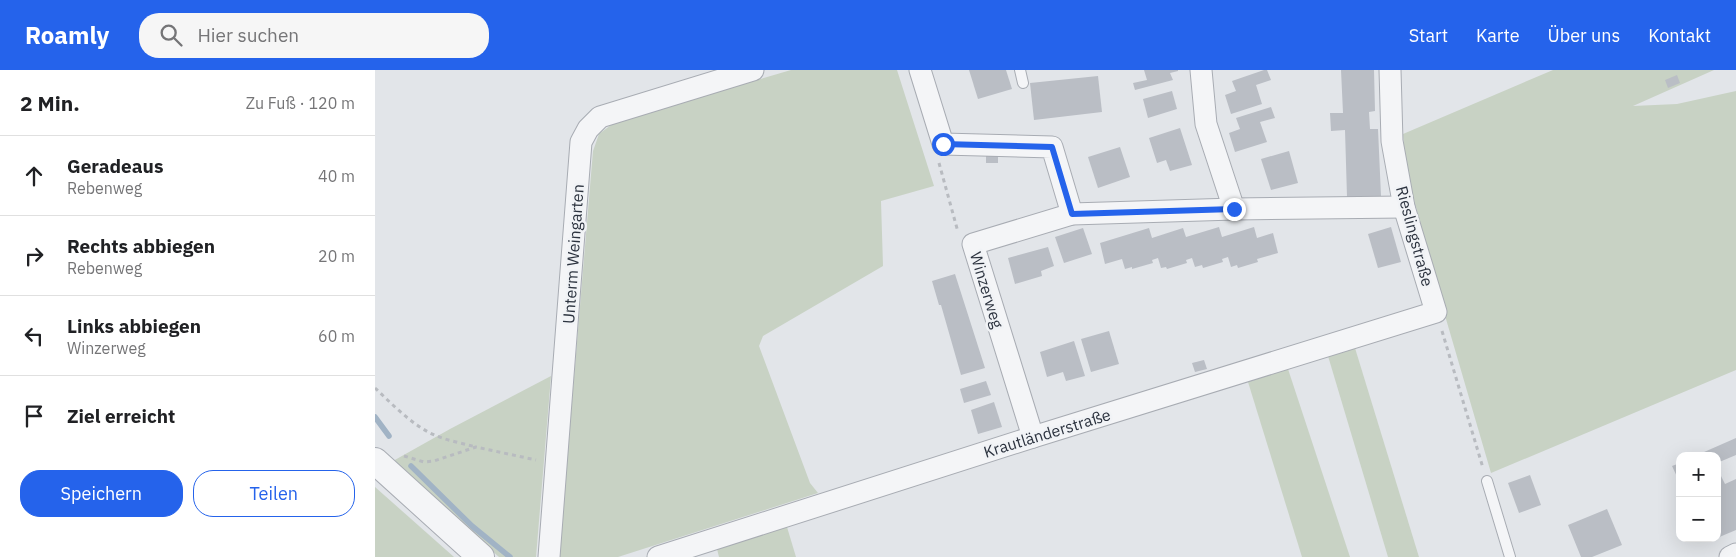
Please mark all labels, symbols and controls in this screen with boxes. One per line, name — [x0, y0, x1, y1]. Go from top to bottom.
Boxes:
search box — [139, 13, 489, 58]
text: Roamly — [25, 19, 109, 51]
icon: search — [157, 21, 185, 49]
text: Hier suchen — [197, 23, 299, 47]
text: Start — [1409, 24, 1448, 47]
text: Karte — [1476, 24, 1520, 47]
text: Über uns — [1548, 24, 1620, 47]
text: Kontakt — [1648, 24, 1711, 47]
text: 2 Min. — [20, 89, 80, 117]
text: Zu Fuß · 120 m — [246, 93, 355, 113]
route start — [932, 133, 955, 156]
text: Geradeaus — [67, 154, 164, 178]
icon: ahead — [20, 162, 48, 190]
text: 40 m — [318, 166, 355, 186]
text: Rebenweg — [67, 178, 142, 198]
street label: Unterm Weingarten — [558, 183, 588, 325]
street label: Rieslingstraße — [1392, 183, 1438, 289]
route end — [1223, 198, 1246, 221]
text: Rechts abbiegen — [67, 234, 215, 258]
icon: right — [20, 242, 48, 270]
text: 20 m — [318, 246, 355, 266]
street label: Winzerweg — [966, 249, 1008, 331]
text: Rebenweg — [67, 258, 142, 278]
text: Links abbiegen — [67, 314, 201, 338]
icon: left — [20, 322, 48, 350]
text: 60 m — [318, 326, 355, 346]
text: Winzerweg — [67, 338, 146, 358]
icon: arrive — [20, 402, 48, 430]
text: Ziel erreicht — [67, 404, 175, 428]
street label: Krautländerstraße — [981, 404, 1113, 462]
map controls — [1676, 452, 1721, 542]
button: + — [1676, 452, 1721, 497]
button: Speichern — [20, 470, 183, 517]
button: Teilen — [193, 470, 355, 517]
button: − — [1676, 497, 1721, 542]

